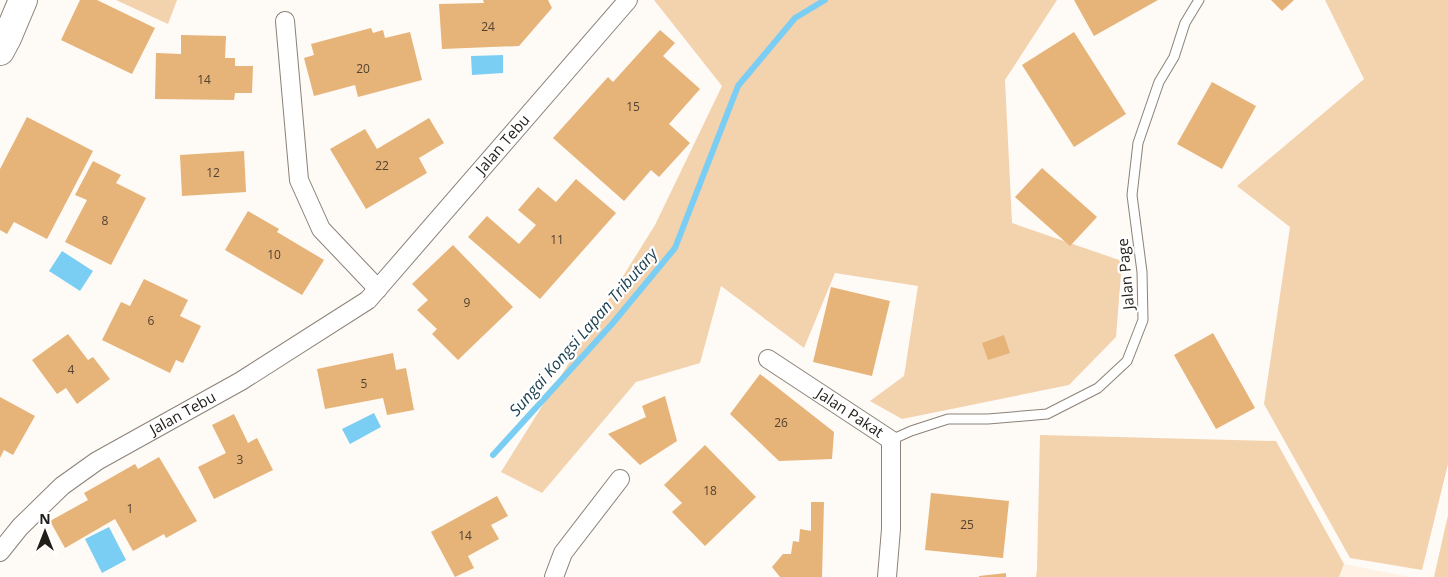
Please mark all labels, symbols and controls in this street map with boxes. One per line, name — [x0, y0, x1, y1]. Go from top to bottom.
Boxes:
house number: 24 — [481, 18, 495, 35]
house number: 20 — [356, 60, 370, 77]
house number: 14 — [197, 71, 211, 88]
house number: 15 — [626, 98, 640, 115]
street label: Jalan Tebu — [469, 110, 533, 179]
house number: 22 — [375, 157, 389, 174]
house number: 12 — [206, 164, 220, 181]
house number: 8 — [102, 212, 109, 229]
house number: 11 — [550, 231, 564, 248]
street label: Jalan Page — [1112, 238, 1138, 313]
water label: Sungai Kongsi Lapan Tributary — [504, 242, 663, 421]
house number: 10 — [267, 246, 281, 263]
house number: 9 — [464, 294, 471, 311]
house number: 6 — [148, 312, 155, 329]
house number: 4 — [68, 361, 75, 378]
house number: 5 — [361, 375, 368, 392]
street label: Jalan Pakat — [811, 382, 888, 441]
street label: Jalan Tebu — [144, 386, 219, 440]
house number: 26 — [774, 414, 788, 431]
house number: 3 — [237, 451, 244, 468]
house number: 18 — [703, 482, 717, 499]
house number: 1 — [127, 500, 133, 517]
north arrow — [20, 507, 70, 557]
text: N — [39, 509, 51, 528]
house number: 25 — [960, 516, 974, 533]
house number: 14 — [458, 527, 472, 544]

